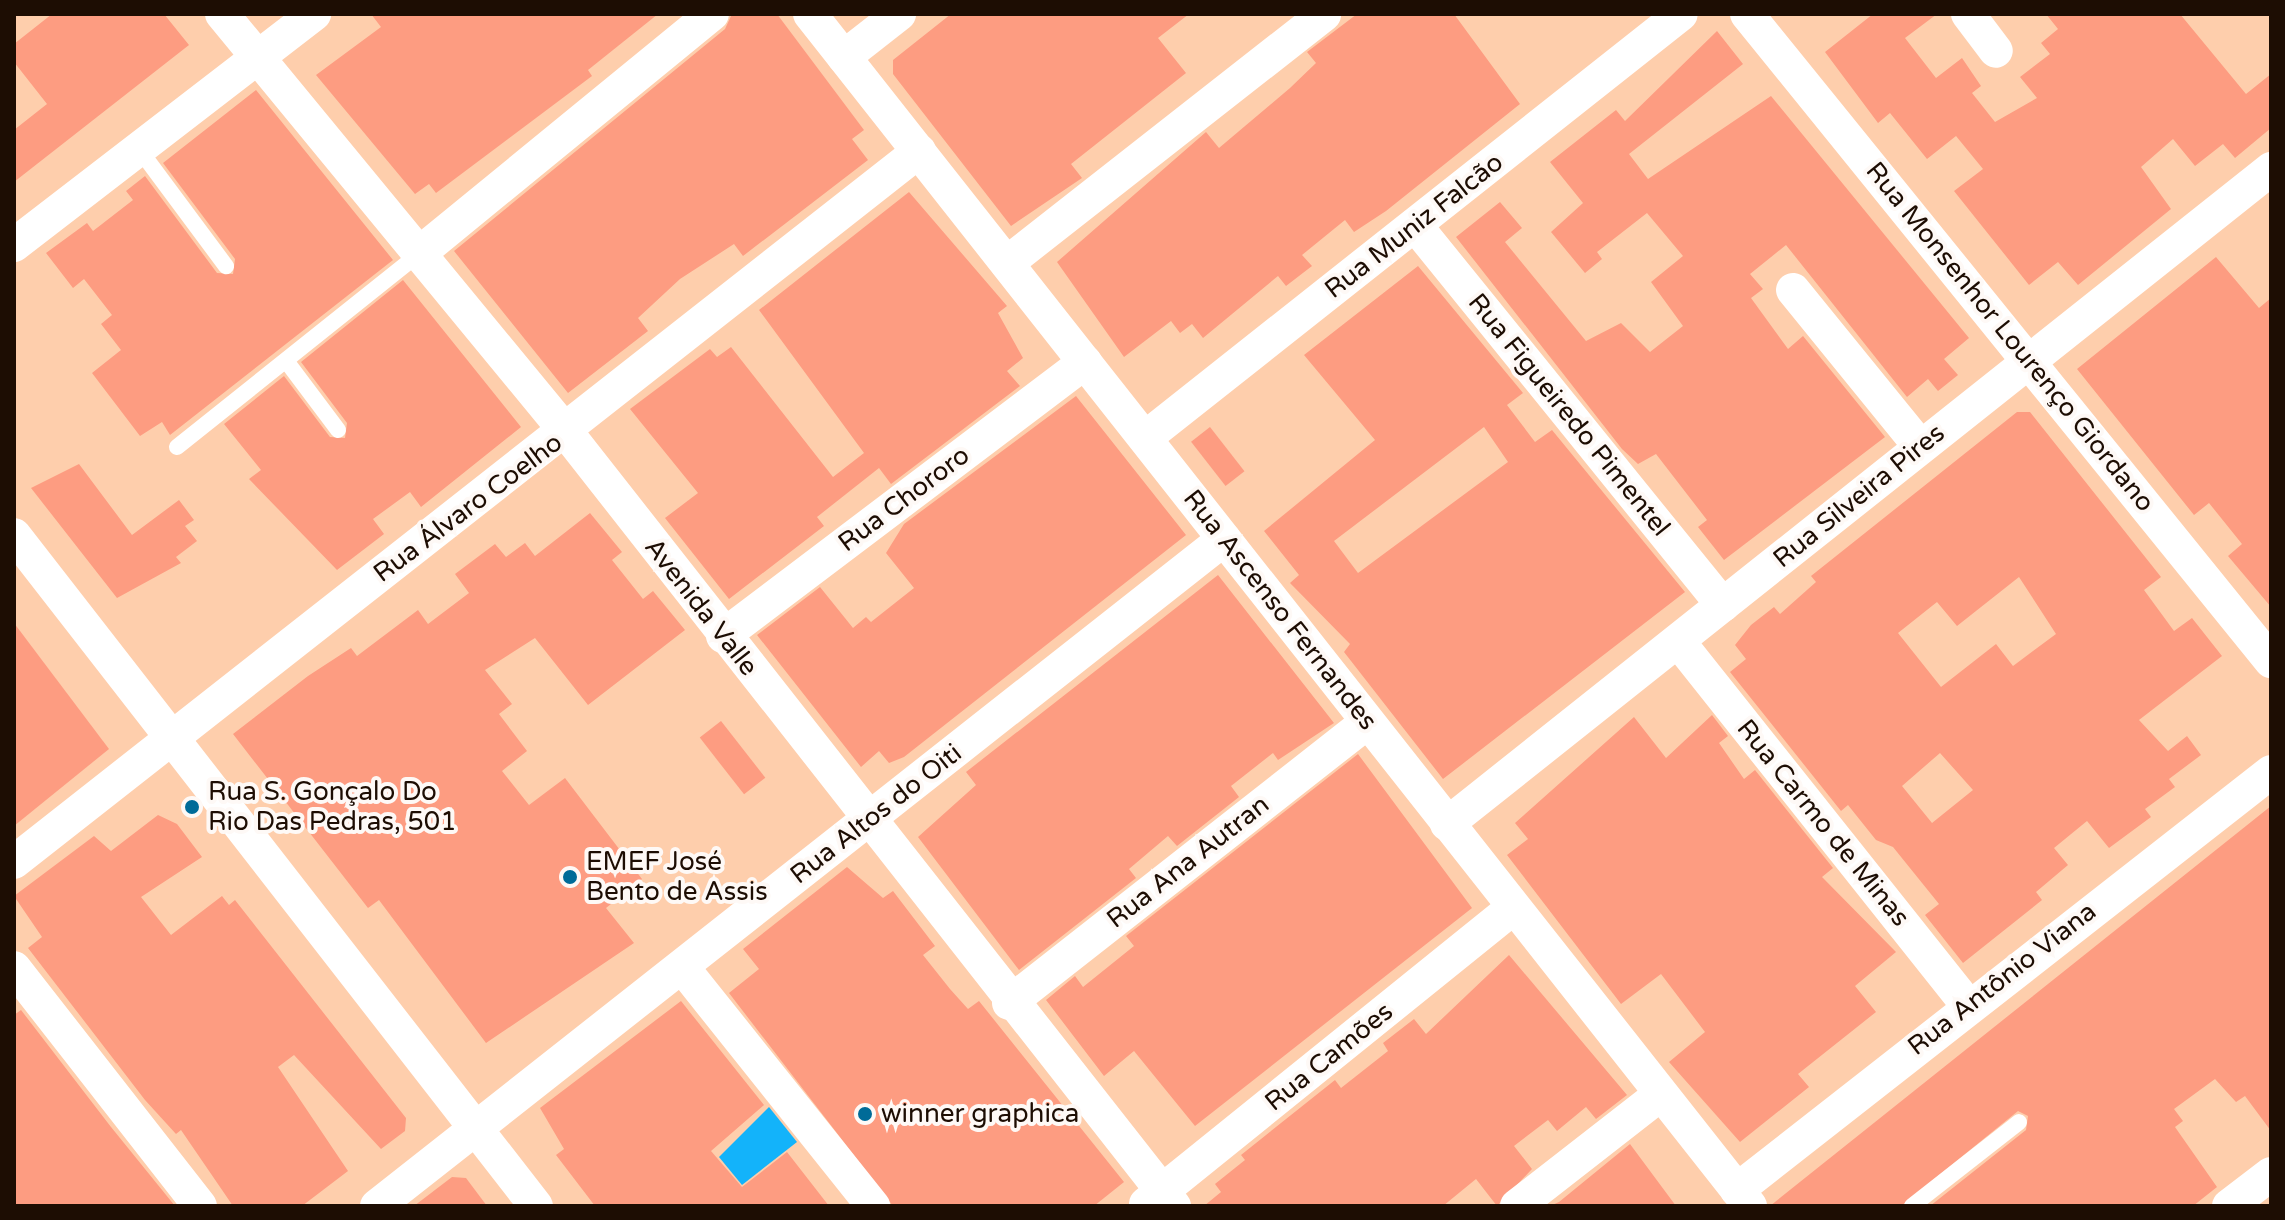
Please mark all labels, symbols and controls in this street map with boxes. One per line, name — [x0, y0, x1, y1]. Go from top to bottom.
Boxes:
street label: Rua Muniz Falcão — [1319, 147, 1509, 305]
street label: Rua Monsenhor Lourenço Giordano — [1859, 156, 2161, 518]
street label: Rua Figueiredo Pimentel — [1461, 287, 1677, 543]
street label: Rua Silveira Pires — [1767, 417, 1951, 575]
street label: Rua Álvaro Coelho — [368, 427, 568, 589]
street label: Rua Chororo — [832, 440, 976, 558]
street label: Rua Ascenso Fernandes — [1177, 484, 1383, 736]
street label: Avenida Valle — [638, 532, 764, 682]
street label: Rua Carmo de Minas — [1730, 713, 1916, 933]
street label: Rua Altos do Oiti — [784, 737, 968, 891]
place label: Rua S. Gonçalo Do Rio Das Pedras, 501 — [208, 776, 456, 838]
street label: Rua Ana Autran — [1101, 789, 1275, 935]
marker: Rua S. Gonçalo Do Rio Das Pedras, 501 — [183, 798, 201, 816]
place label: EMEF José Bento de Assis — [586, 846, 768, 908]
marker: EMEF José Bento de Assis — [561, 868, 579, 886]
street label: Rua Antônio Viana — [1902, 896, 2102, 1062]
street label: Rua Camões — [1259, 996, 1399, 1118]
place label: winner graphica — [881, 1098, 1079, 1130]
marker: winner graphica — [856, 1105, 874, 1123]

